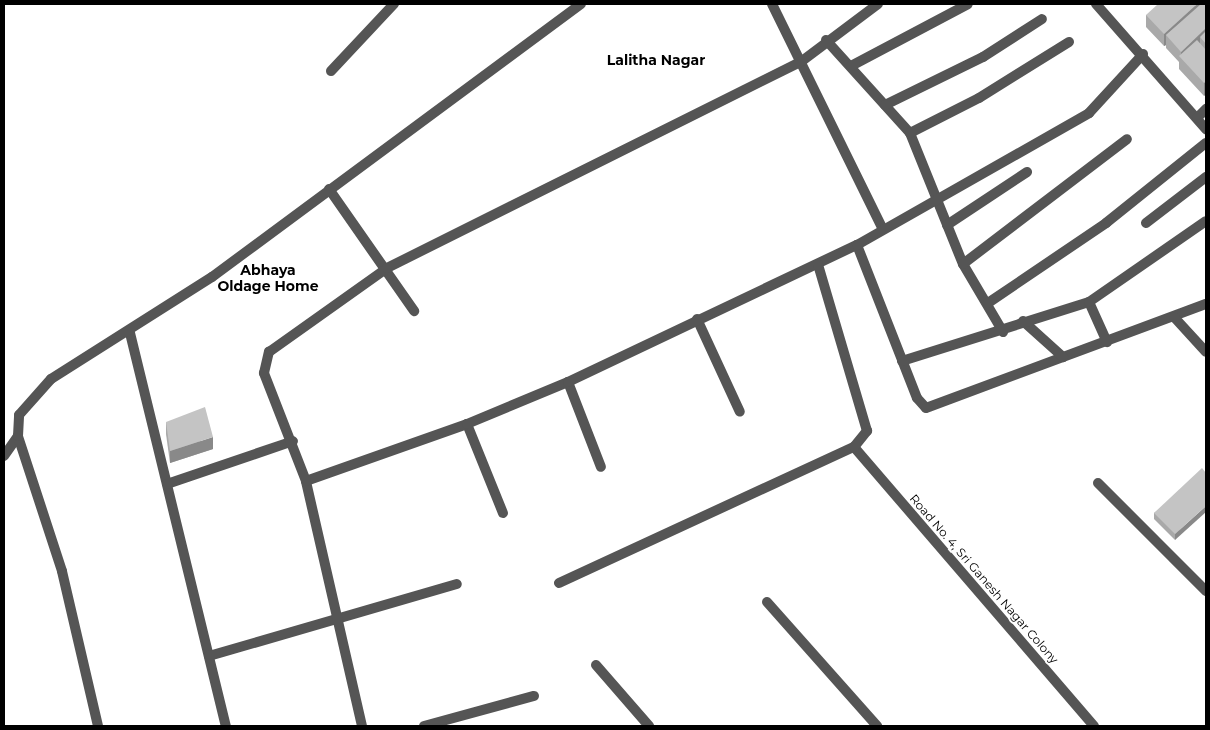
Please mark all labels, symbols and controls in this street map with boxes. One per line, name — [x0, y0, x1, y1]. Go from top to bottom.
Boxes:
district label: Lalitha Nagar — [607, 52, 705, 68]
district label: Abhaya Oldage Home — [217, 262, 319, 294]
street label: Road No. 4, Sri Ganesh Nagar Colony — [907, 491, 1061, 667]

